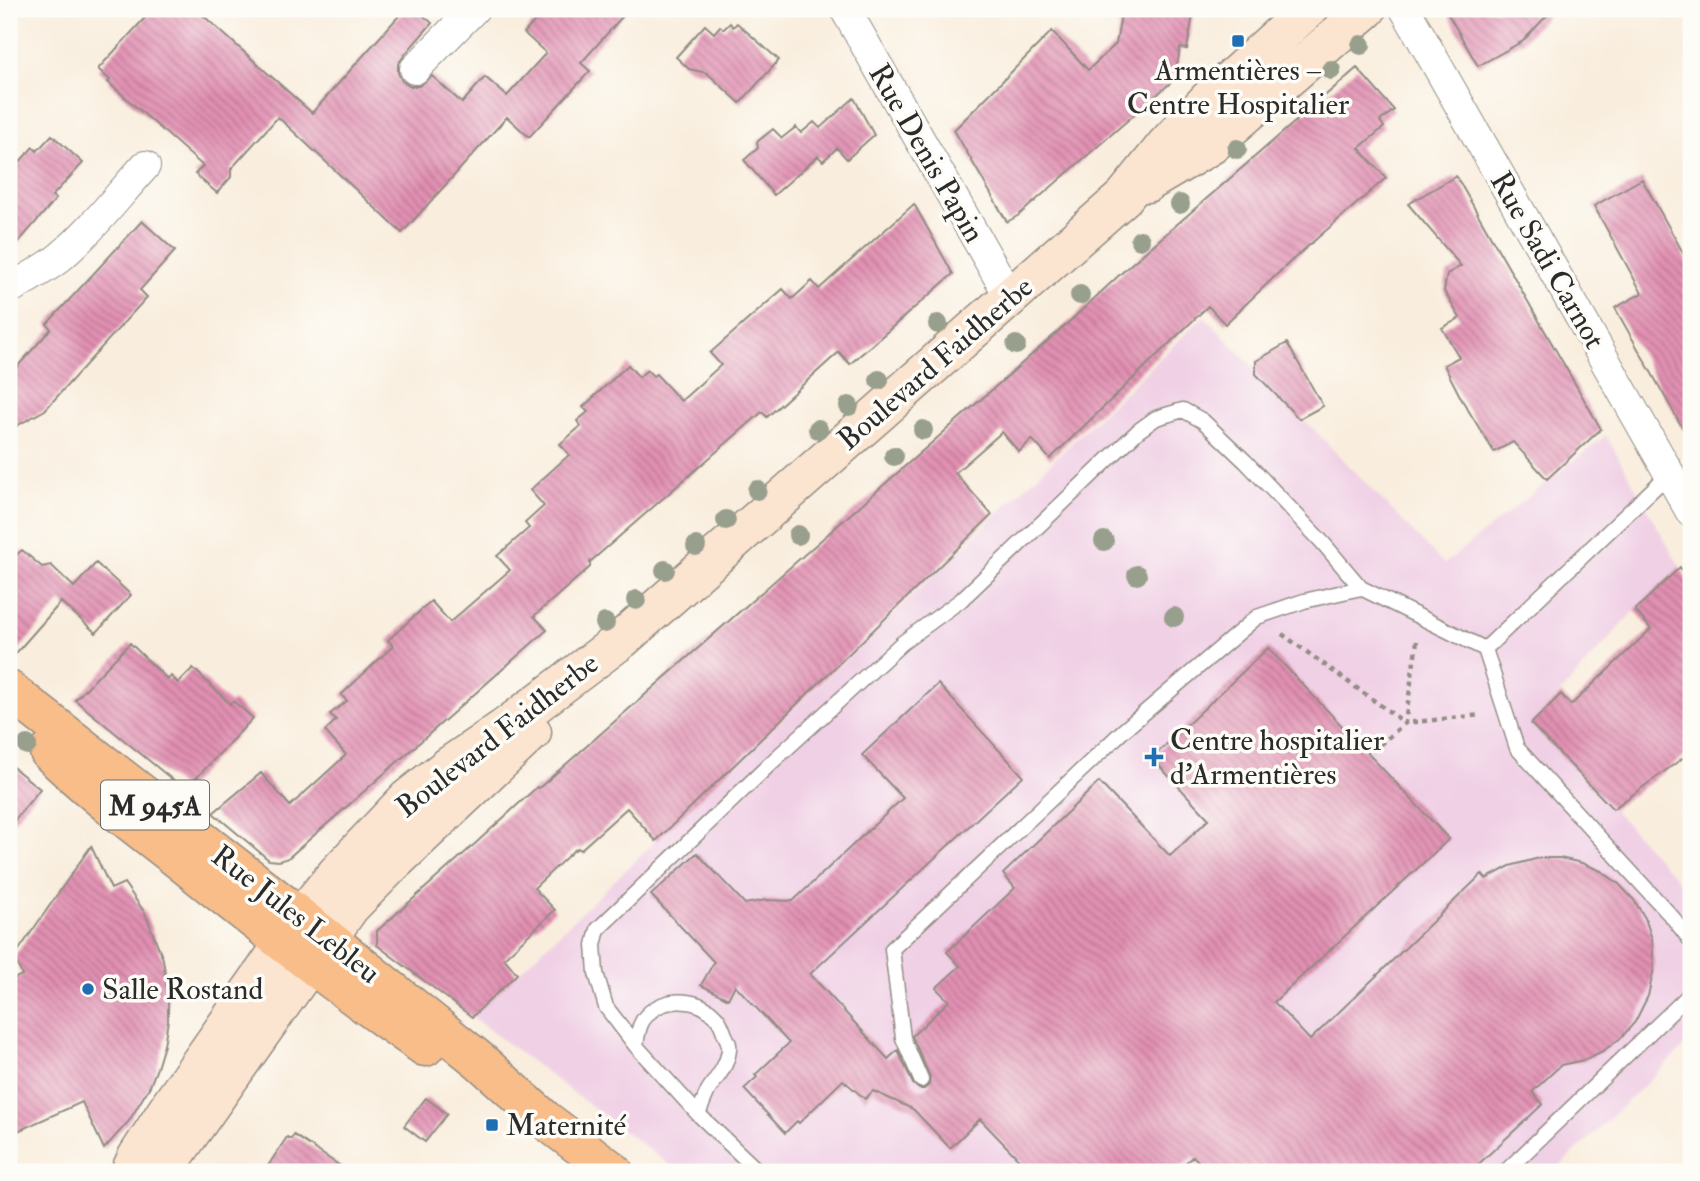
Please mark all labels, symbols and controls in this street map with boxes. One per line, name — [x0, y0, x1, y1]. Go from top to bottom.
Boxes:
marker: Armentières – Centre Hospitalier — [1230, 33, 1246, 49]
place label: Armentières – Centre Hospitalier — [1127, 52, 1349, 123]
street label: Rue Denis Papin — [860, 57, 993, 249]
street label: Rue Sadi Carnot — [1482, 165, 1613, 356]
street label: Boulevard Faidherbe — [830, 269, 1041, 458]
street label: Boulevard Faidherbe — [389, 645, 606, 826]
place label: Centre hospitalier d'Armentières — [1170, 722, 1384, 793]
marker: Centre hospitalier d'Armentières — [1144, 747, 1164, 767]
road number: M 945A — [101, 780, 209, 830]
street label: Rue Jules Lebleu — [204, 837, 387, 992]
place label: Salle Rostand — [102, 971, 263, 1008]
marker: Salle Rostand — [80, 981, 96, 997]
place label: Maternité — [506, 1107, 627, 1144]
marker: Maternité — [484, 1117, 500, 1133]

